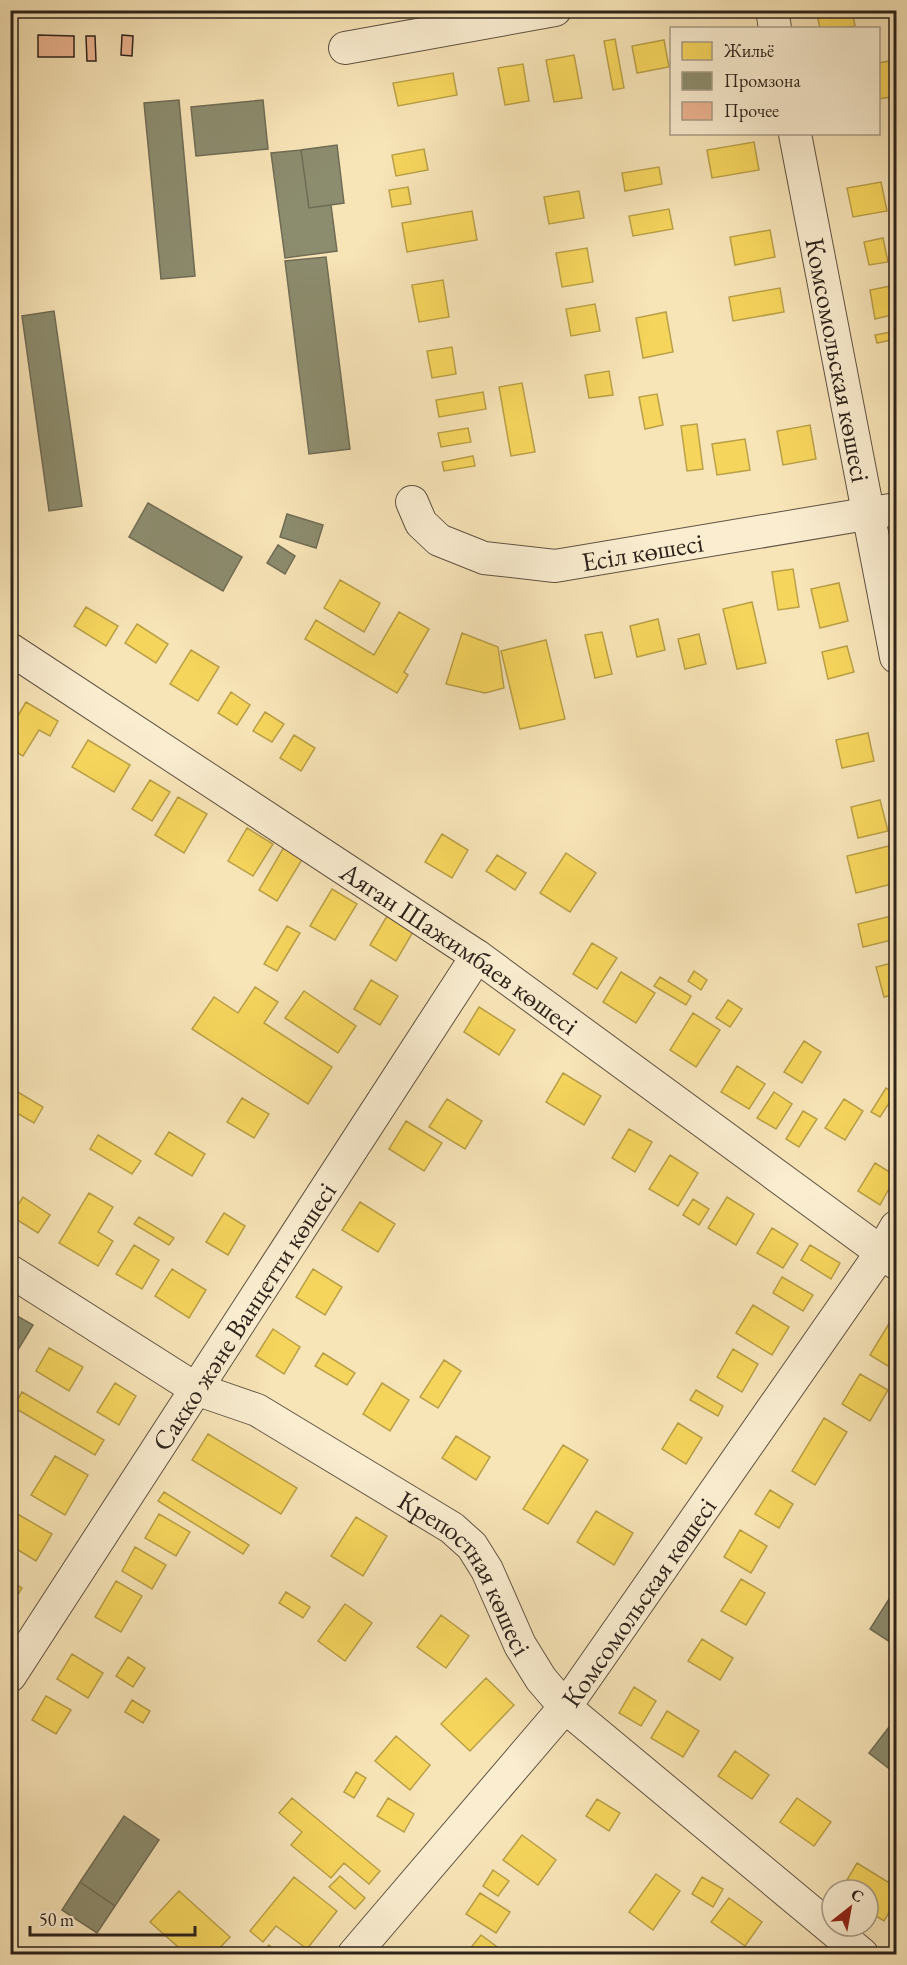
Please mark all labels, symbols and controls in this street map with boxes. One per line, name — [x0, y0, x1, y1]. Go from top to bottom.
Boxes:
legend — [670, 27, 880, 135]
text: Жильё — [723, 39, 774, 62]
text: Промзона — [724, 69, 801, 92]
text: Прочее — [724, 99, 779, 122]
street label: Комсомольская көшесі — [798, 235, 879, 485]
street label: Есіл көшесі — [579, 524, 706, 579]
street label: Аяган Шажимбаев көшесі — [333, 853, 586, 1042]
street label: Сакко және Ванцетти көшесі — [144, 1175, 344, 1457]
street label: Крепостная көшесі — [392, 1482, 540, 1662]
street label: Комсомольская көшесі — [553, 1490, 724, 1714]
north arrow — [820, 1878, 880, 1938]
text: С — [847, 1884, 868, 1907]
scale bar — [30, 1899, 195, 1937]
text: 50 m — [39, 1908, 74, 1931]

